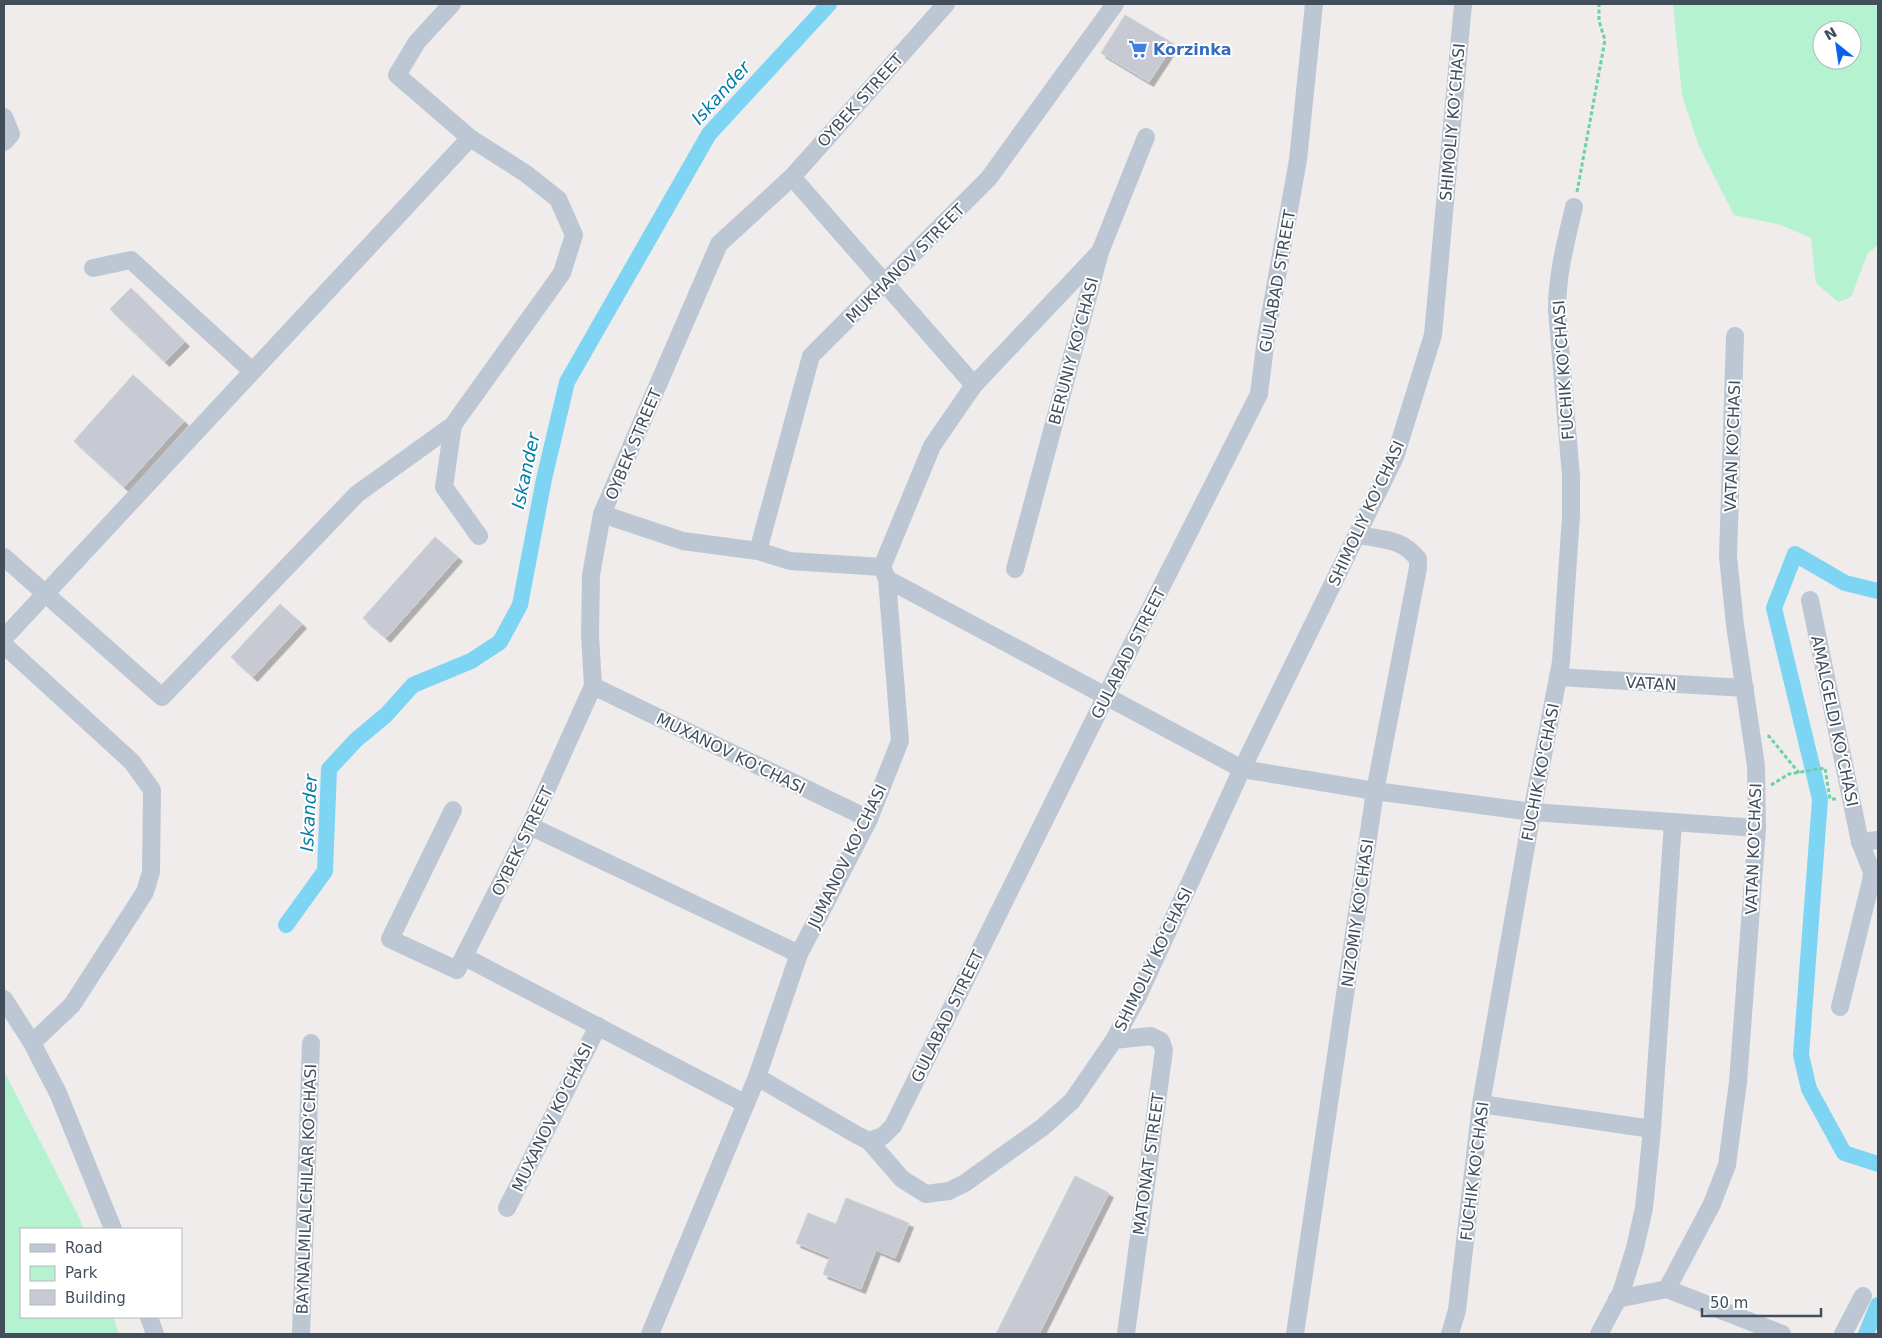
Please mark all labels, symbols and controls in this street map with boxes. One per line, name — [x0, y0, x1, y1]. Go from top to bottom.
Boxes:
north arrow — [1812, 20, 1862, 70]
text: N — [1821, 24, 1840, 44]
supermarket icon: Korzinka — [1127, 38, 1149, 60]
place label: Korzinka — [1153, 40, 1232, 59]
street label: SHIMOLIY KO‘CHASI — [1436, 42, 1469, 202]
street label: OYBEK STREET — [813, 50, 907, 151]
water label: Iskander — [687, 56, 755, 128]
street label: MUKHANOV STREET — [842, 200, 969, 327]
street label: GULABAD STREET — [1256, 208, 1299, 354]
street label: BERUNIY KO‘CHASI — [1045, 275, 1102, 427]
street label: FUCHIK KO'CHASI — [1549, 299, 1578, 440]
street label: VATAN KO'CHASI — [1721, 380, 1744, 512]
street label: OYBEK STREET — [601, 385, 666, 503]
water label: Iskander — [507, 429, 544, 511]
street label: SHIMOLIY KO‘CHASI — [1324, 438, 1408, 589]
street label: GULABAD STREET — [1087, 584, 1170, 722]
street label: AMALGELDI KO‘CHASI — [1807, 634, 1862, 808]
street label: VATAN — [1625, 673, 1677, 694]
street label: FUCHIK KO'CHASI — [1518, 702, 1563, 843]
street label: MUXANOV KO'CHASI — [653, 709, 808, 798]
water label: Iskander — [296, 772, 321, 852]
street label: JUMANOV KO‘CHASI — [804, 781, 891, 932]
street label: OYBEK STREET — [488, 783, 557, 899]
street label: VATAN KO'CHASI — [1742, 783, 1765, 915]
street label: NIZOMIY KO'CHASI — [1338, 838, 1377, 988]
street label: SHIMOLIY KO'CHASI — [1110, 884, 1196, 1034]
street label: GULABAD STREET — [907, 947, 988, 1085]
street label: MUXANOV KO'CHASI — [508, 1040, 597, 1195]
street label: BAYNALMILALCHILAR KO‘CHASI — [293, 1063, 320, 1315]
street label: MATONAT STREET — [1129, 1092, 1168, 1236]
street label: FUCHIK KO'CHASI — [1457, 1100, 1492, 1242]
legend — [20, 1228, 182, 1318]
text: Road — [65, 1239, 103, 1257]
text: Park — [65, 1264, 98, 1282]
scale bar — [1702, 1286, 1821, 1318]
text: Building — [65, 1289, 126, 1307]
text: 50 m — [1710, 1294, 1748, 1312]

